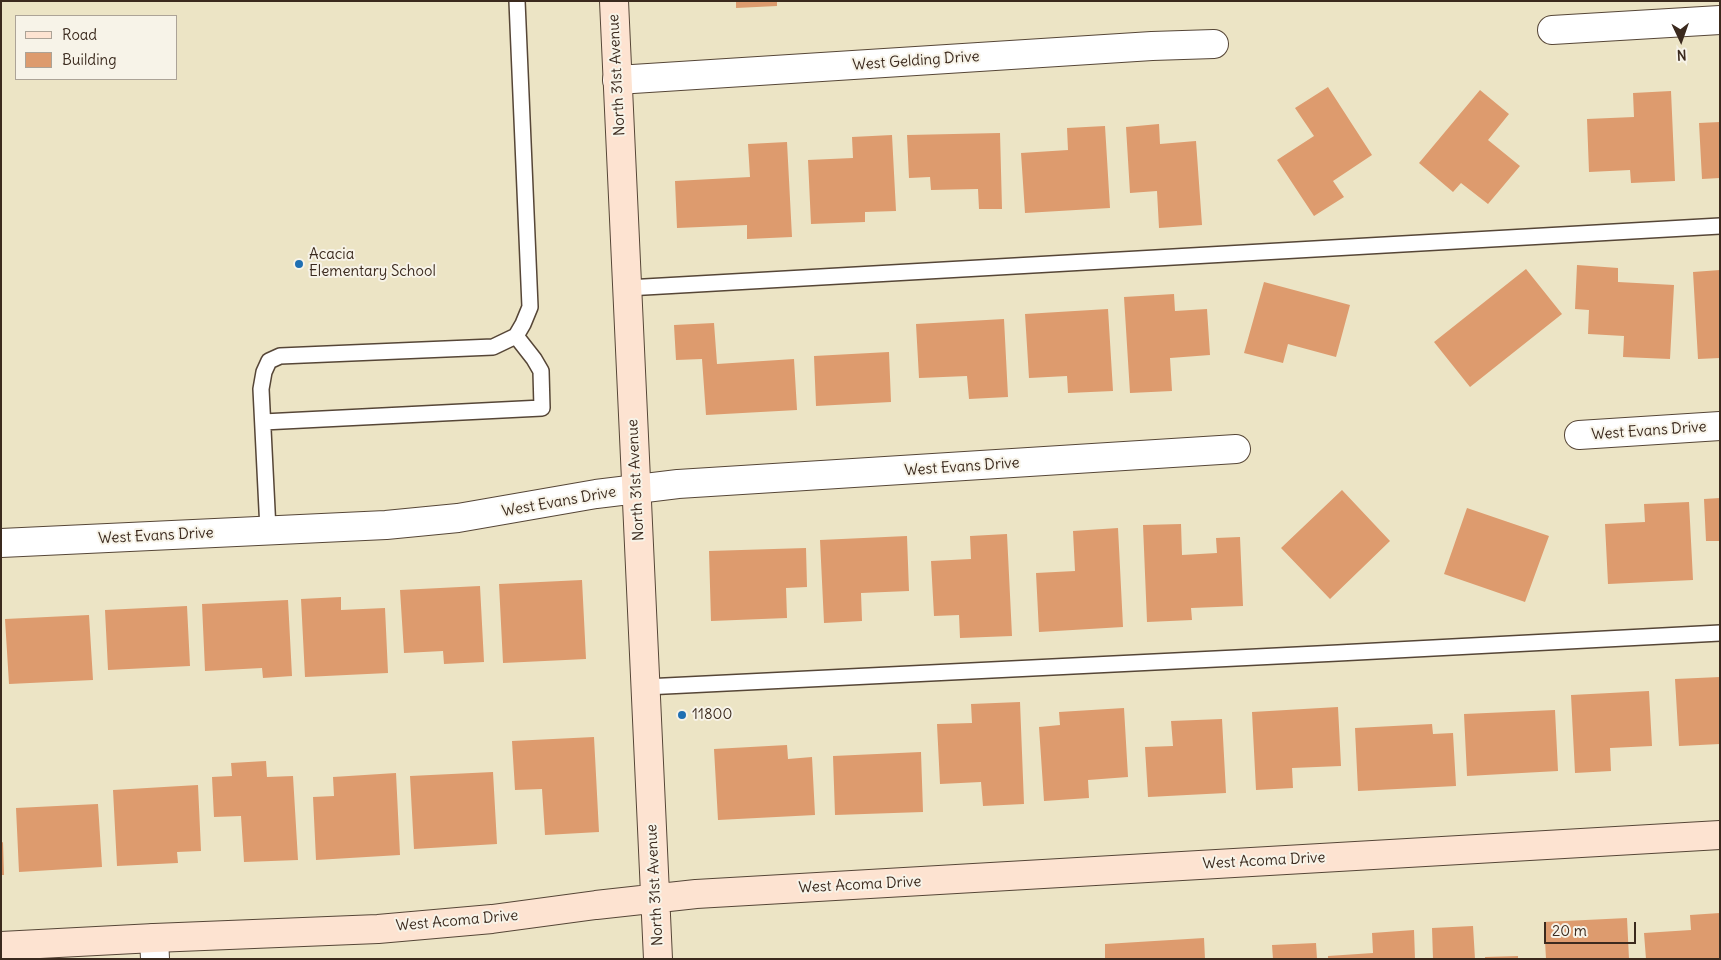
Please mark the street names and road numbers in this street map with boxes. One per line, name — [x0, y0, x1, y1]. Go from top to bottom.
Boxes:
street label: North 31st Avenue — [605, 14, 629, 136]
street label: West Gelding Drive — [852, 48, 980, 74]
street label: West Evans Drive — [1591, 418, 1707, 444]
street label: North 31st Avenue — [624, 419, 648, 541]
street label: West Evans Drive — [904, 454, 1020, 480]
street label: West Evans Drive — [501, 483, 617, 521]
street label: West Evans Drive — [98, 524, 214, 548]
street label: North 31st Avenue — [643, 824, 667, 946]
street label: West Acoma Drive — [1202, 849, 1326, 873]
street label: West Acoma Drive — [798, 873, 922, 897]
street label: West Acoma Drive — [395, 907, 519, 935]

